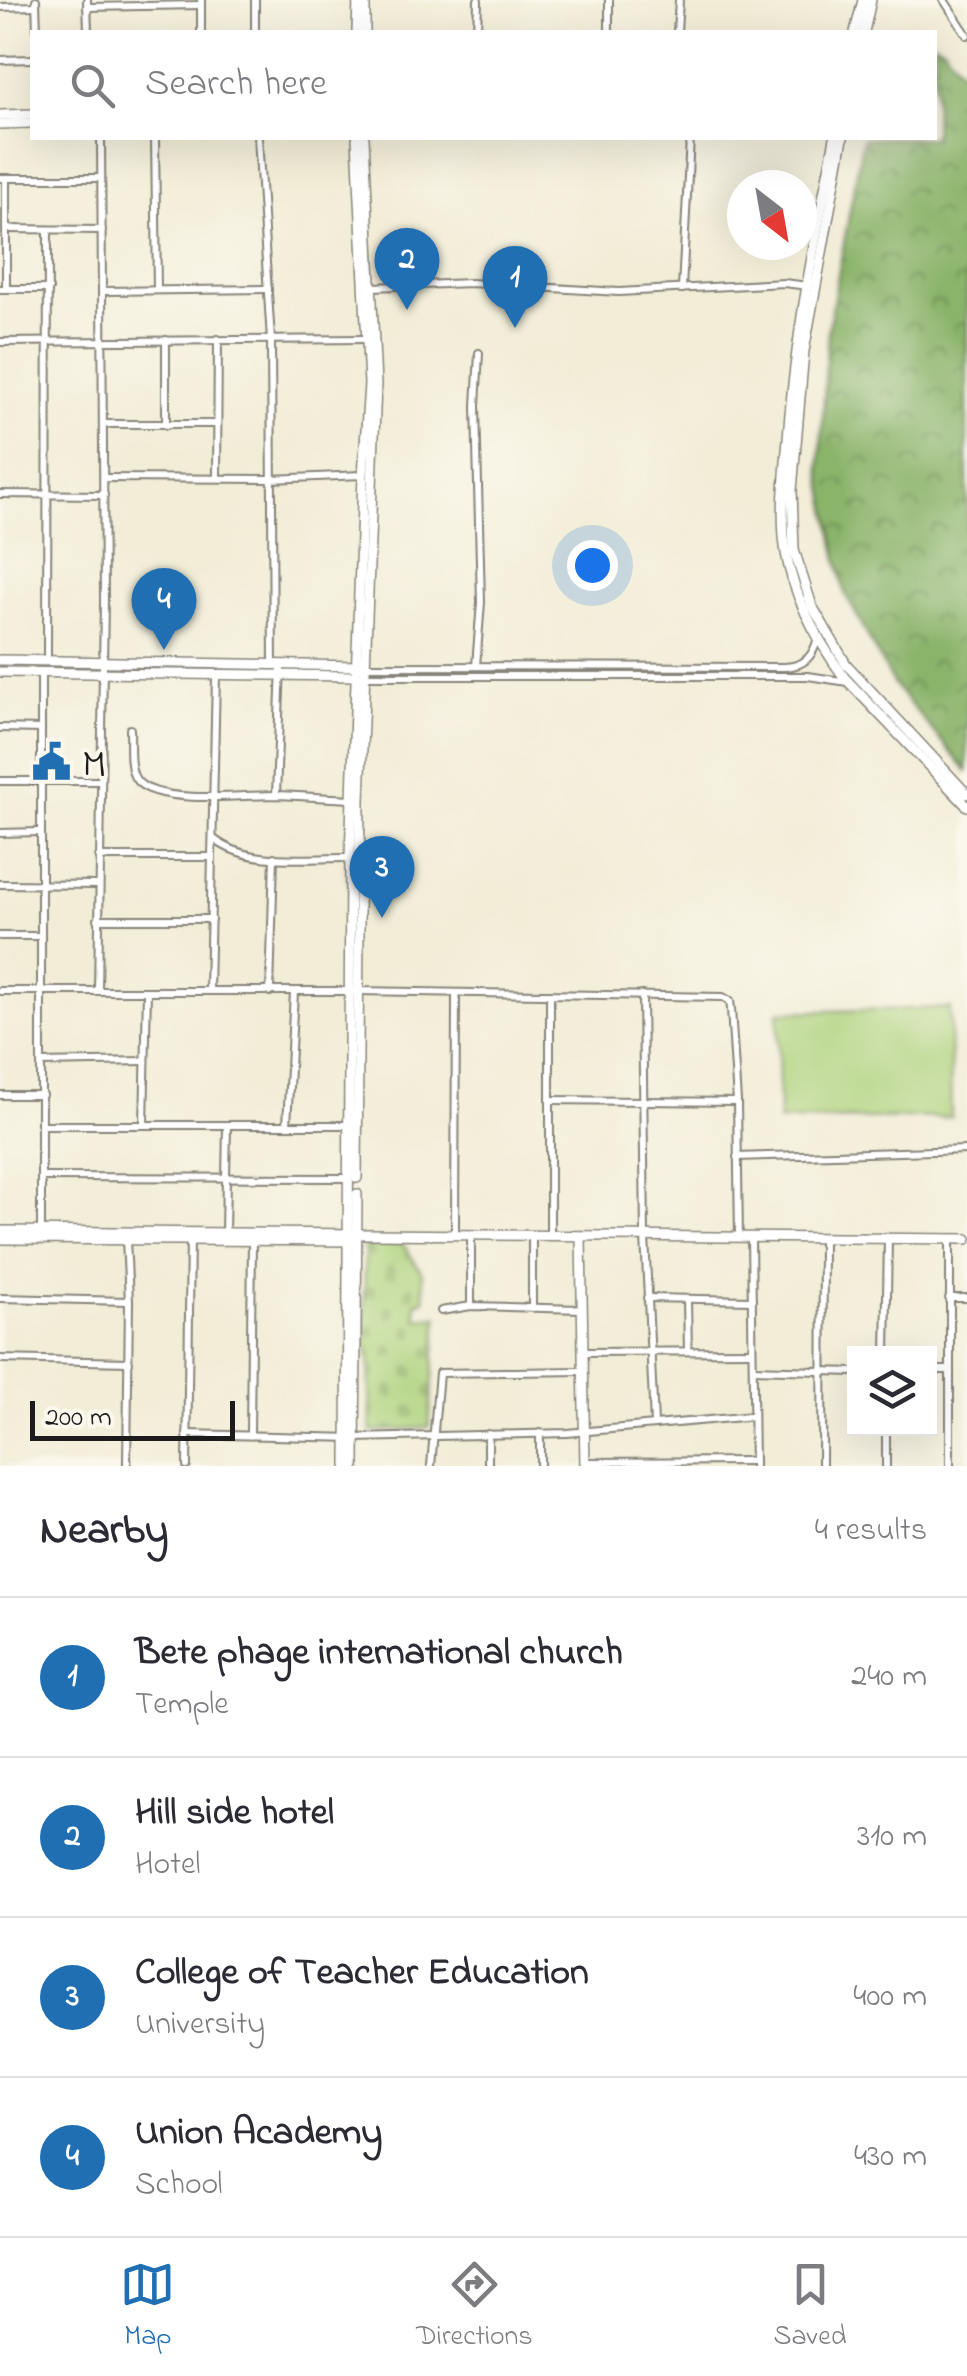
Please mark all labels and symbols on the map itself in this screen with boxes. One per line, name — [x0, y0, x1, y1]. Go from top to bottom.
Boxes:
north arrow — [727, 170, 817, 260]
pin: 2 — [374, 228, 440, 310]
pin: 1 — [482, 245, 548, 328]
your location — [567, 540, 618, 591]
pin: 4 — [132, 568, 196, 650]
place label: M — [82, 737, 106, 796]
public building icon: M — [31, 741, 73, 783]
pin: 3 — [350, 836, 414, 918]
scale bar — [30, 1396, 235, 1440]

